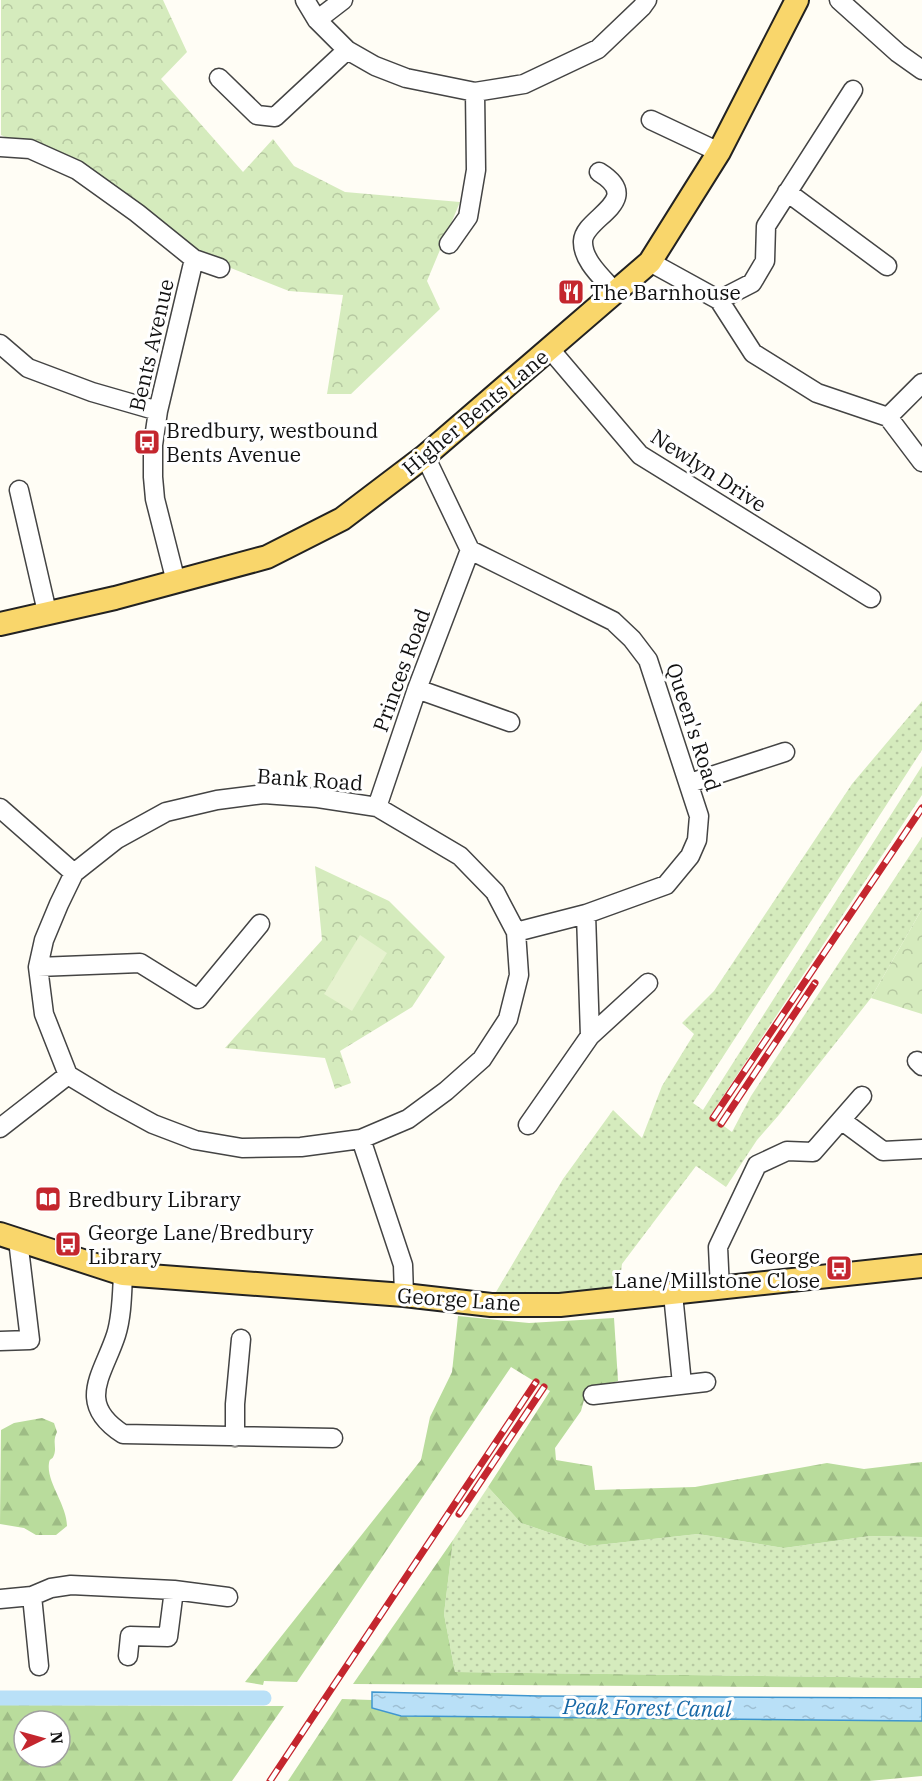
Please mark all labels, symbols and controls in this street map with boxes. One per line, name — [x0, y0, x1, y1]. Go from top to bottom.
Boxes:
street label: Bents Avenue — [122, 276, 180, 414]
restaurant icon: The Barnhouse — [556, 277, 586, 307]
place label: The Barnhouse — [590, 278, 741, 306]
street label: Higher Bents Lane — [396, 342, 554, 482]
place label: Bredbury, westbound Bents Avenue — [166, 416, 378, 468]
street label: Newlyn Drive — [646, 422, 772, 518]
bus stop icon: Bredbury, westbound Bents Avenue — [132, 427, 162, 457]
street label: Princes Road — [366, 604, 436, 736]
street label: Queen's Road — [660, 659, 728, 795]
street label: Bank Road — [256, 761, 364, 797]
library icon: Bredbury Library — [33, 1184, 63, 1214]
place label: Bredbury Library — [68, 1185, 242, 1213]
place label: George Lane/Bredbury Library — [88, 1218, 314, 1270]
bus stop icon: George Lane/Bredbury Library — [53, 1229, 83, 1259]
place label: George Lane/Millstone Close — [614, 1242, 820, 1294]
bus stop icon: George Lane/Millstone Close — [824, 1253, 854, 1283]
street label: George Lane — [396, 1281, 522, 1317]
water label: Peak Forest Canal — [562, 1691, 732, 1723]
north arrow — [12, 1709, 72, 1769]
text: N — [46, 1731, 67, 1745]

